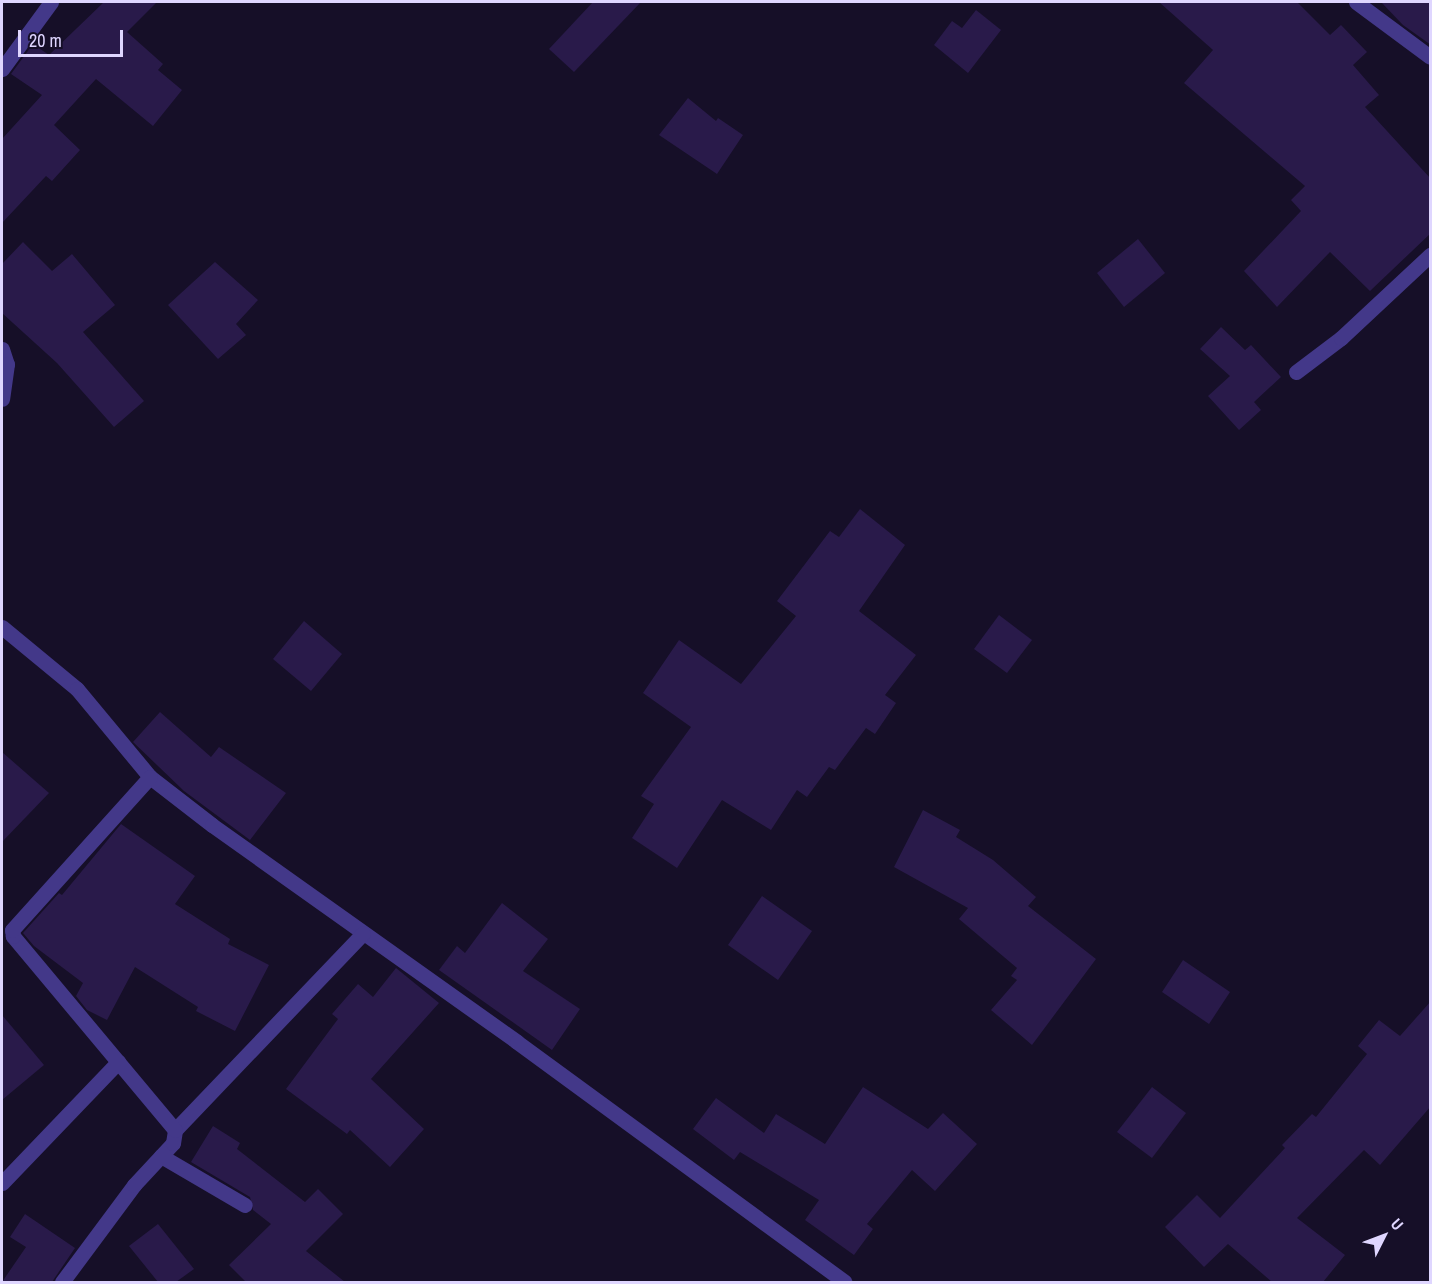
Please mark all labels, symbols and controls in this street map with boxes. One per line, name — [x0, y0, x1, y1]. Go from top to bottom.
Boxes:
scale bar — [21, 18, 126, 56]
text: 20 m — [29, 28, 62, 53]
north arrow — [1354, 1206, 1414, 1266]
text: U — [1386, 1213, 1409, 1235]

